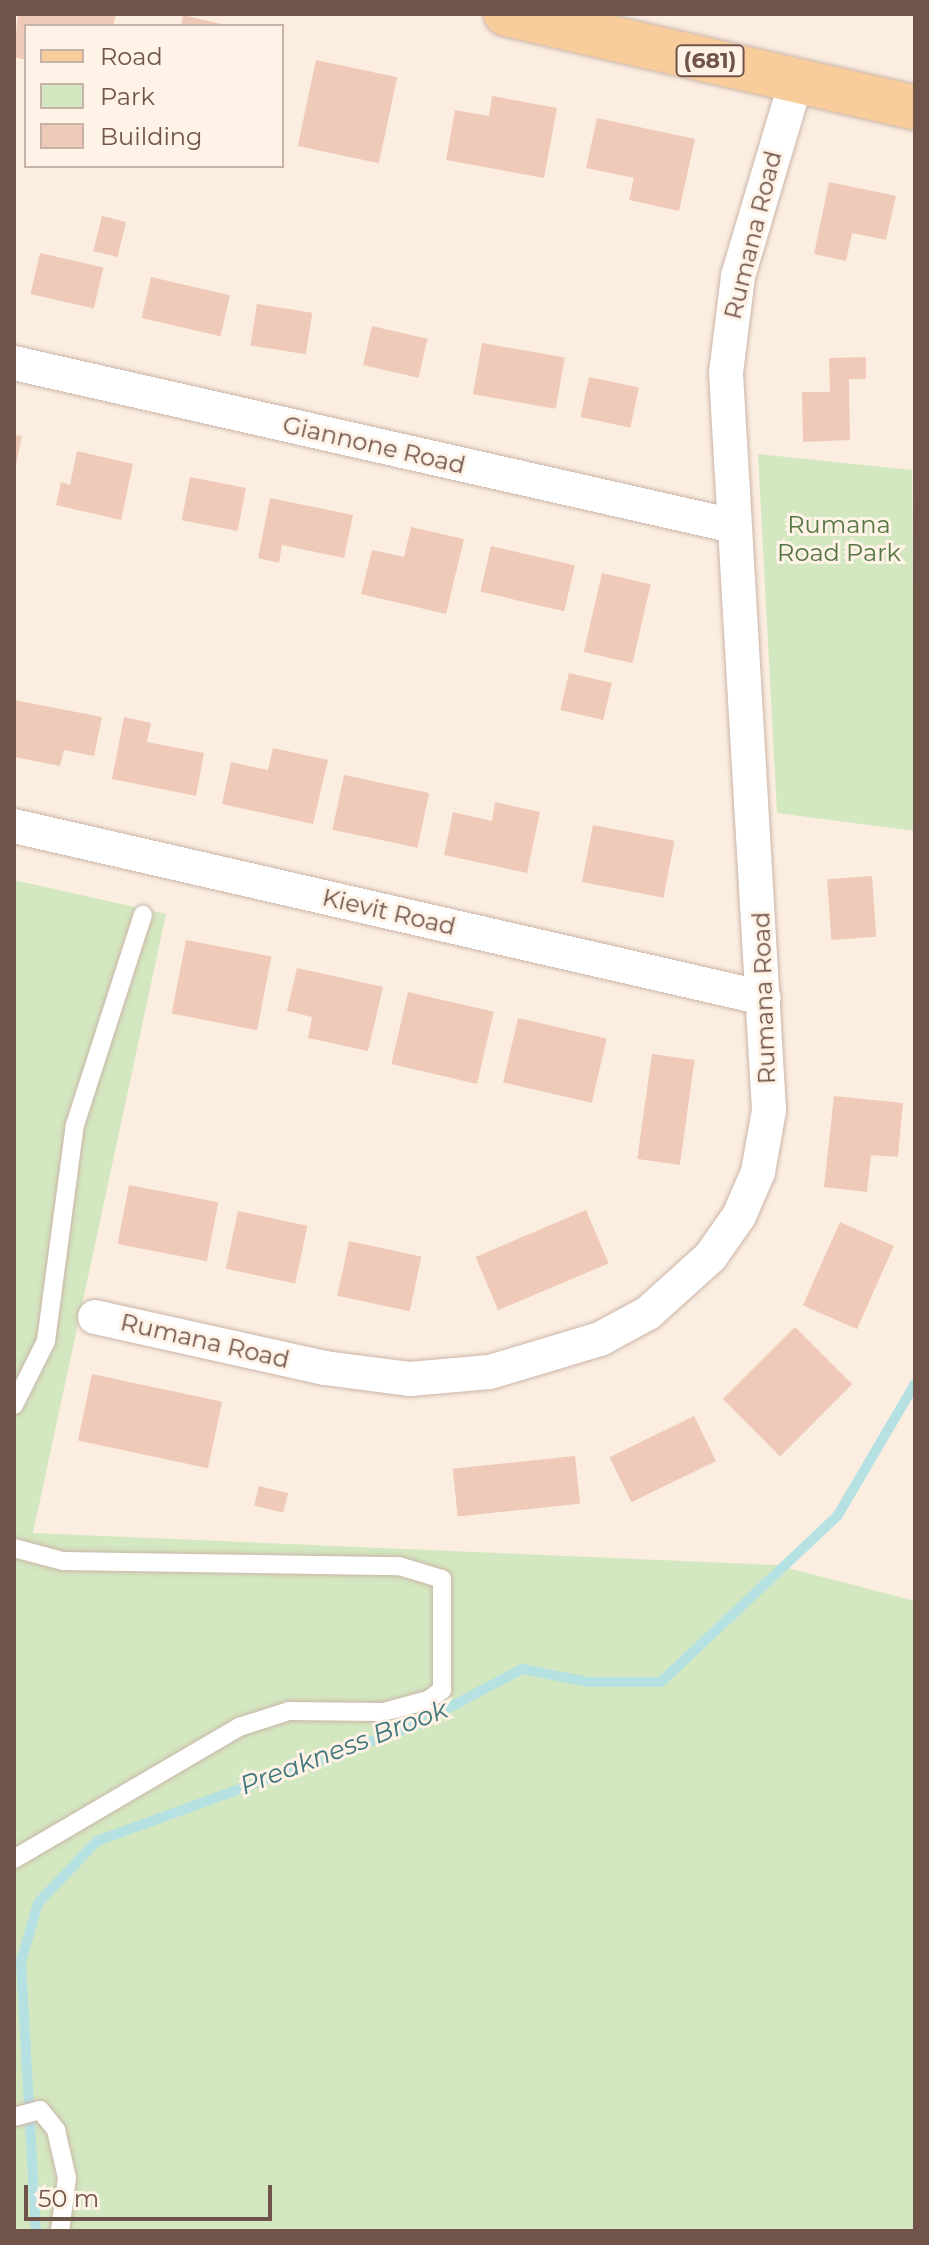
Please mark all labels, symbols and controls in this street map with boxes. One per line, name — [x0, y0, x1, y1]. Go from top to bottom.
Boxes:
legend — [24, 24, 284, 168]
text: Road — [100, 42, 163, 71]
road number: (681) — [674, 43, 746, 79]
text: Park — [100, 82, 155, 111]
text: Building — [100, 122, 203, 151]
street label: Rumana Road — [718, 148, 788, 322]
street label: Giannone Road — [280, 410, 468, 480]
park label: Rumana Road Park — [777, 511, 901, 567]
street label: Kievit Road — [320, 883, 458, 941]
street label: Rumana Road — [747, 911, 781, 1085]
street label: Rumana Road — [118, 1308, 292, 1374]
water label: Preakness Brook — [236, 1694, 452, 1802]
scale bar — [28, 2169, 276, 2219]
text: 50 m — [38, 2184, 99, 2213]

